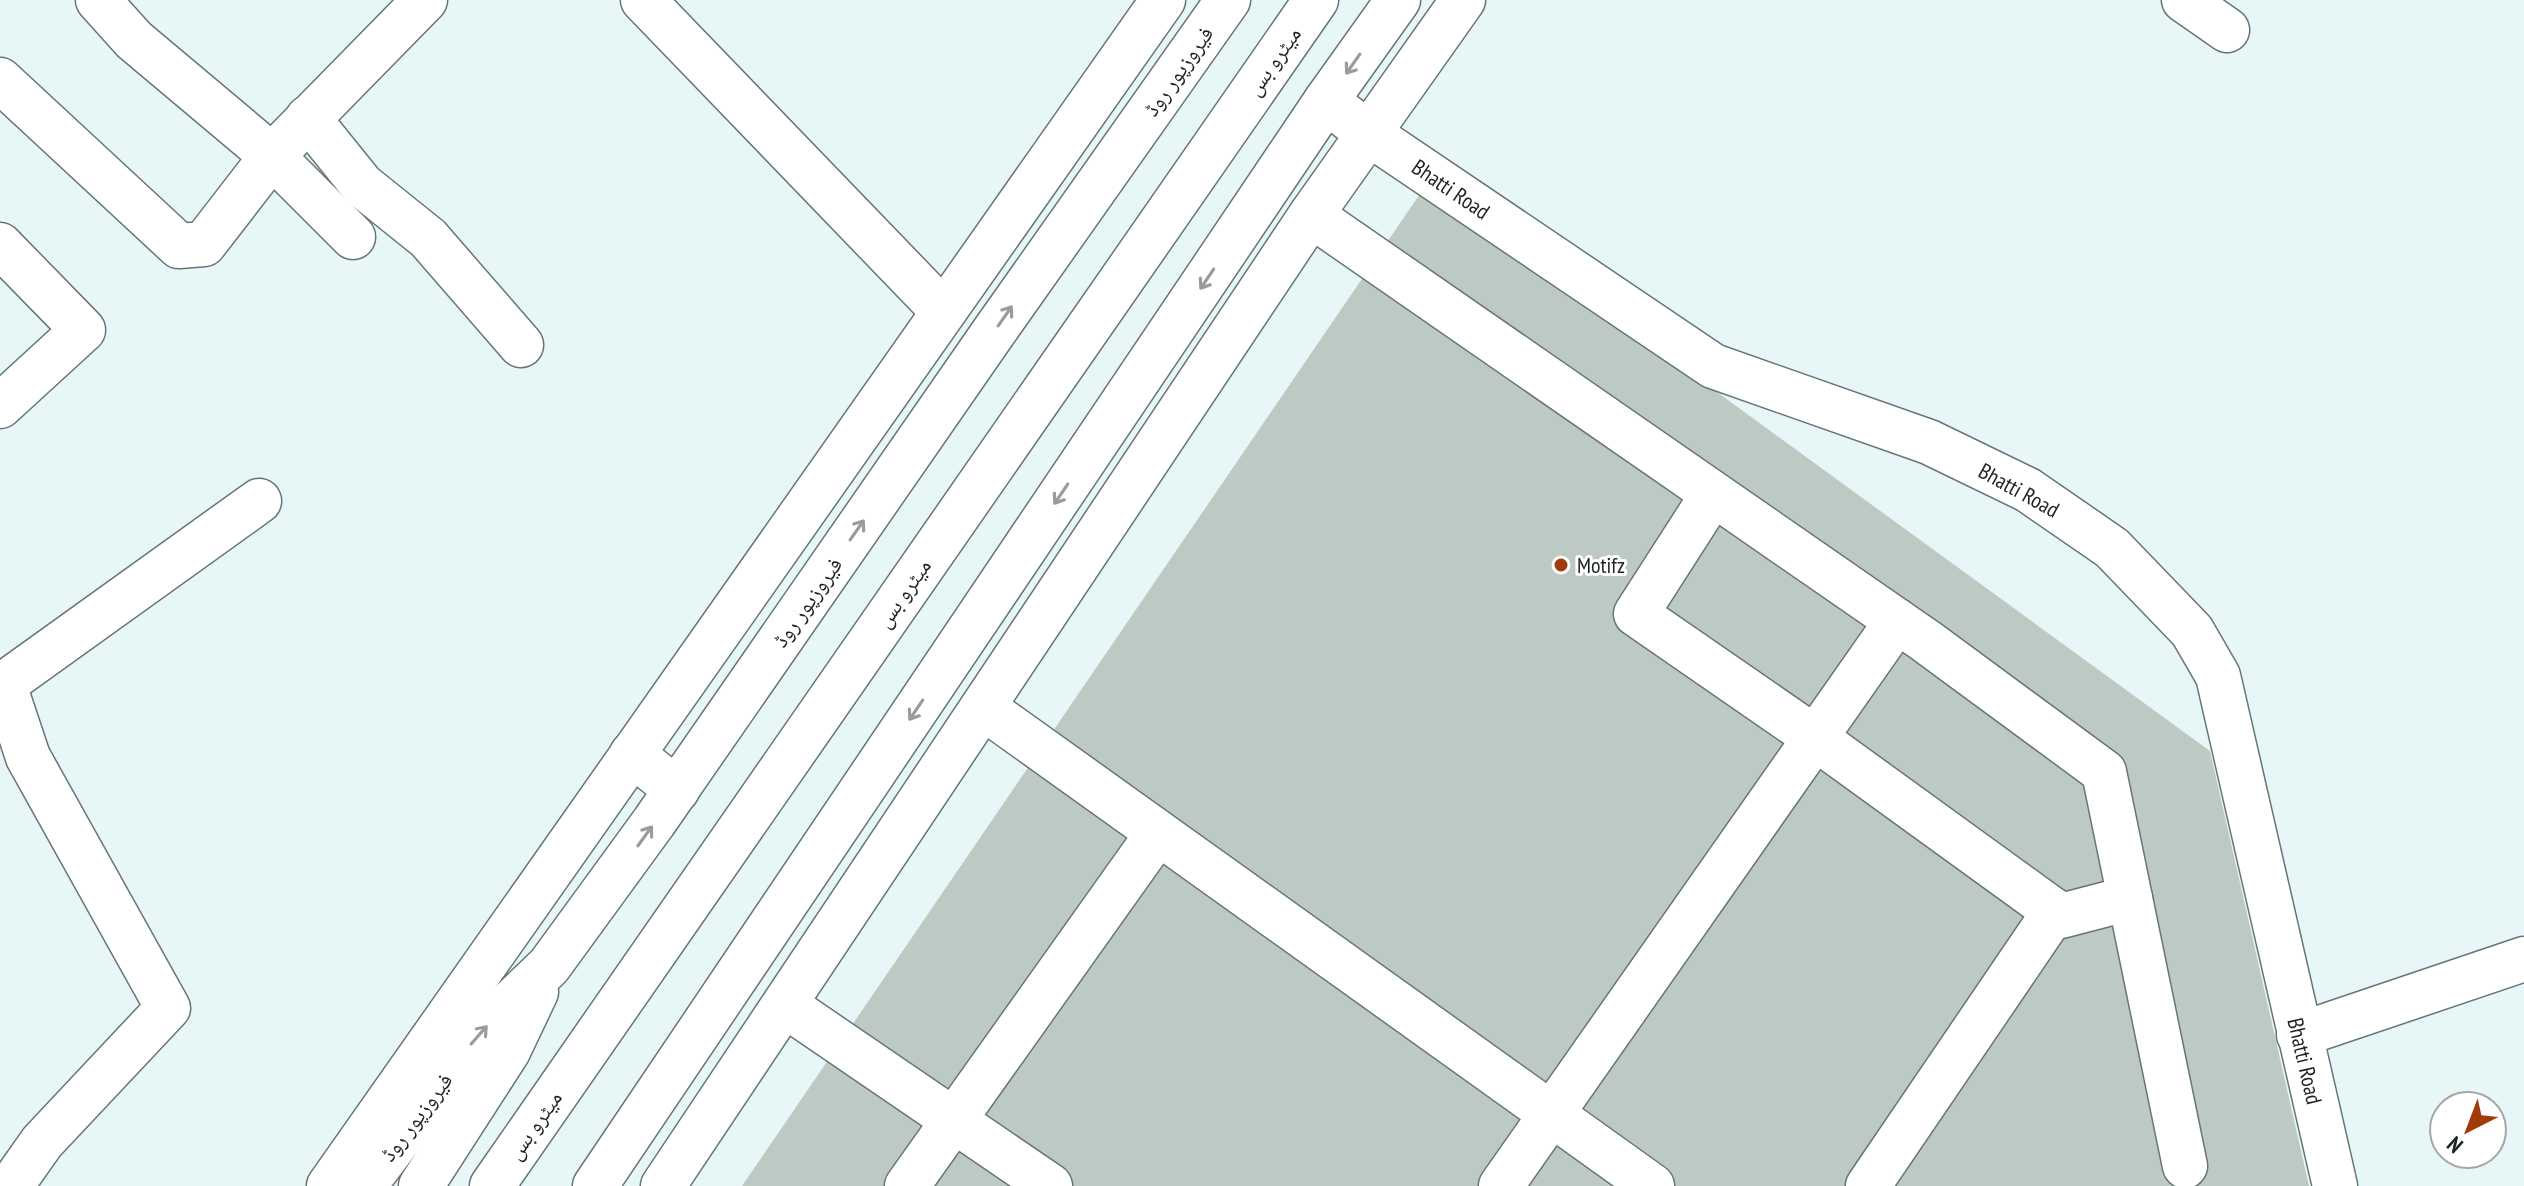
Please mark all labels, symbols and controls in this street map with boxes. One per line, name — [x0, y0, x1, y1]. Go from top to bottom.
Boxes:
street label: فیروزپور روڈ — [1137, 20, 1219, 122]
street label: میٹرو بس — [1239, 21, 1307, 101]
one-way arrow — [1345, 52, 1361, 74]
street label: Bhatti Road — [1407, 153, 1495, 225]
one-way arrow — [1198, 267, 1215, 289]
one-way arrow — [997, 306, 1013, 328]
street label: Bhatti Road — [1974, 456, 2064, 524]
one-way arrow — [1053, 483, 1069, 505]
one-way arrow — [849, 520, 865, 542]
street label: فیروزپور روڈ — [766, 551, 848, 653]
place label: Motifz — [1577, 551, 1625, 579]
street label: میٹرو بس — [869, 553, 937, 633]
marker: Motifz — [1552, 556, 1570, 574]
one-way arrow — [908, 698, 924, 721]
one-way arrow — [636, 825, 653, 847]
street label: Bhatti Road — [2281, 1015, 2329, 1107]
one-way arrow — [470, 1025, 488, 1045]
street label: فیروزپور روڈ — [374, 1067, 459, 1167]
street label: میٹرو بس — [500, 1085, 568, 1165]
north arrow — [2428, 1090, 2508, 1170]
text: N — [2441, 1130, 2468, 1159]

